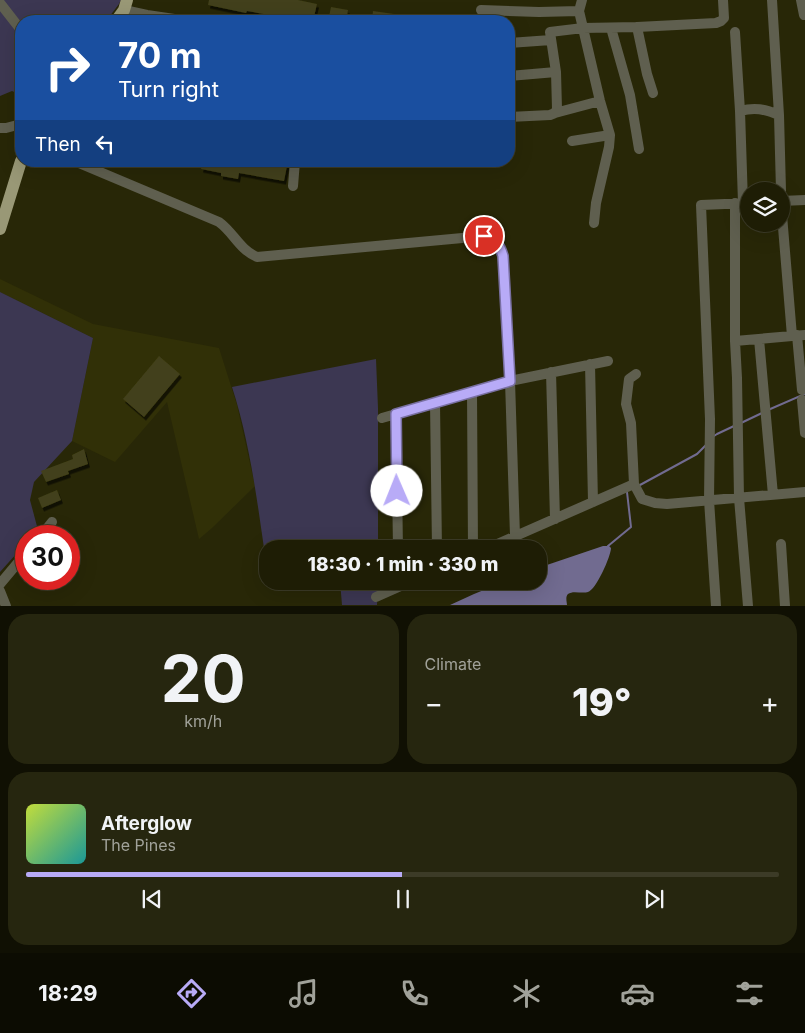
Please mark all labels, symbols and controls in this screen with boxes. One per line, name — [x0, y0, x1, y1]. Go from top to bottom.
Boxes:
text: 70 m — [118, 34, 202, 76]
icon: right — [35, 35, 100, 100]
text: Turn right — [118, 76, 219, 102]
icon: left — [91, 130, 119, 158]
text: Then — [35, 133, 81, 156]
map controls — [740, 182, 790, 232]
button: layers — [740, 182, 790, 232]
pin — [463, 215, 505, 257]
icon: arrive — [470, 222, 498, 250]
position arrow — [370, 464, 422, 516]
speed limit sign: 30 — [15, 525, 80, 590]
text: 18:30 · 1 min · 330 m — [308, 553, 498, 576]
text: 20 — [161, 639, 246, 718]
text: Climate — [425, 654, 481, 674]
text: 19° — [572, 679, 631, 725]
text: − — [425, 686, 443, 720]
text: + — [760, 686, 779, 720]
text: km/h — [184, 711, 222, 731]
text: Afterglow — [101, 812, 192, 835]
text: The Pines — [101, 835, 176, 855]
icon: previous — [138, 885, 166, 913]
icon: pause — [389, 885, 417, 913]
icon: next — [640, 885, 668, 913]
icon: directions — [174, 976, 209, 1011]
icon: music — [286, 976, 321, 1011]
icon: phone — [397, 976, 432, 1011]
icon: climate — [509, 976, 544, 1011]
icon: car — [620, 976, 655, 1011]
icon: filters — [732, 976, 767, 1011]
text: 18:29 — [38, 980, 98, 1006]

